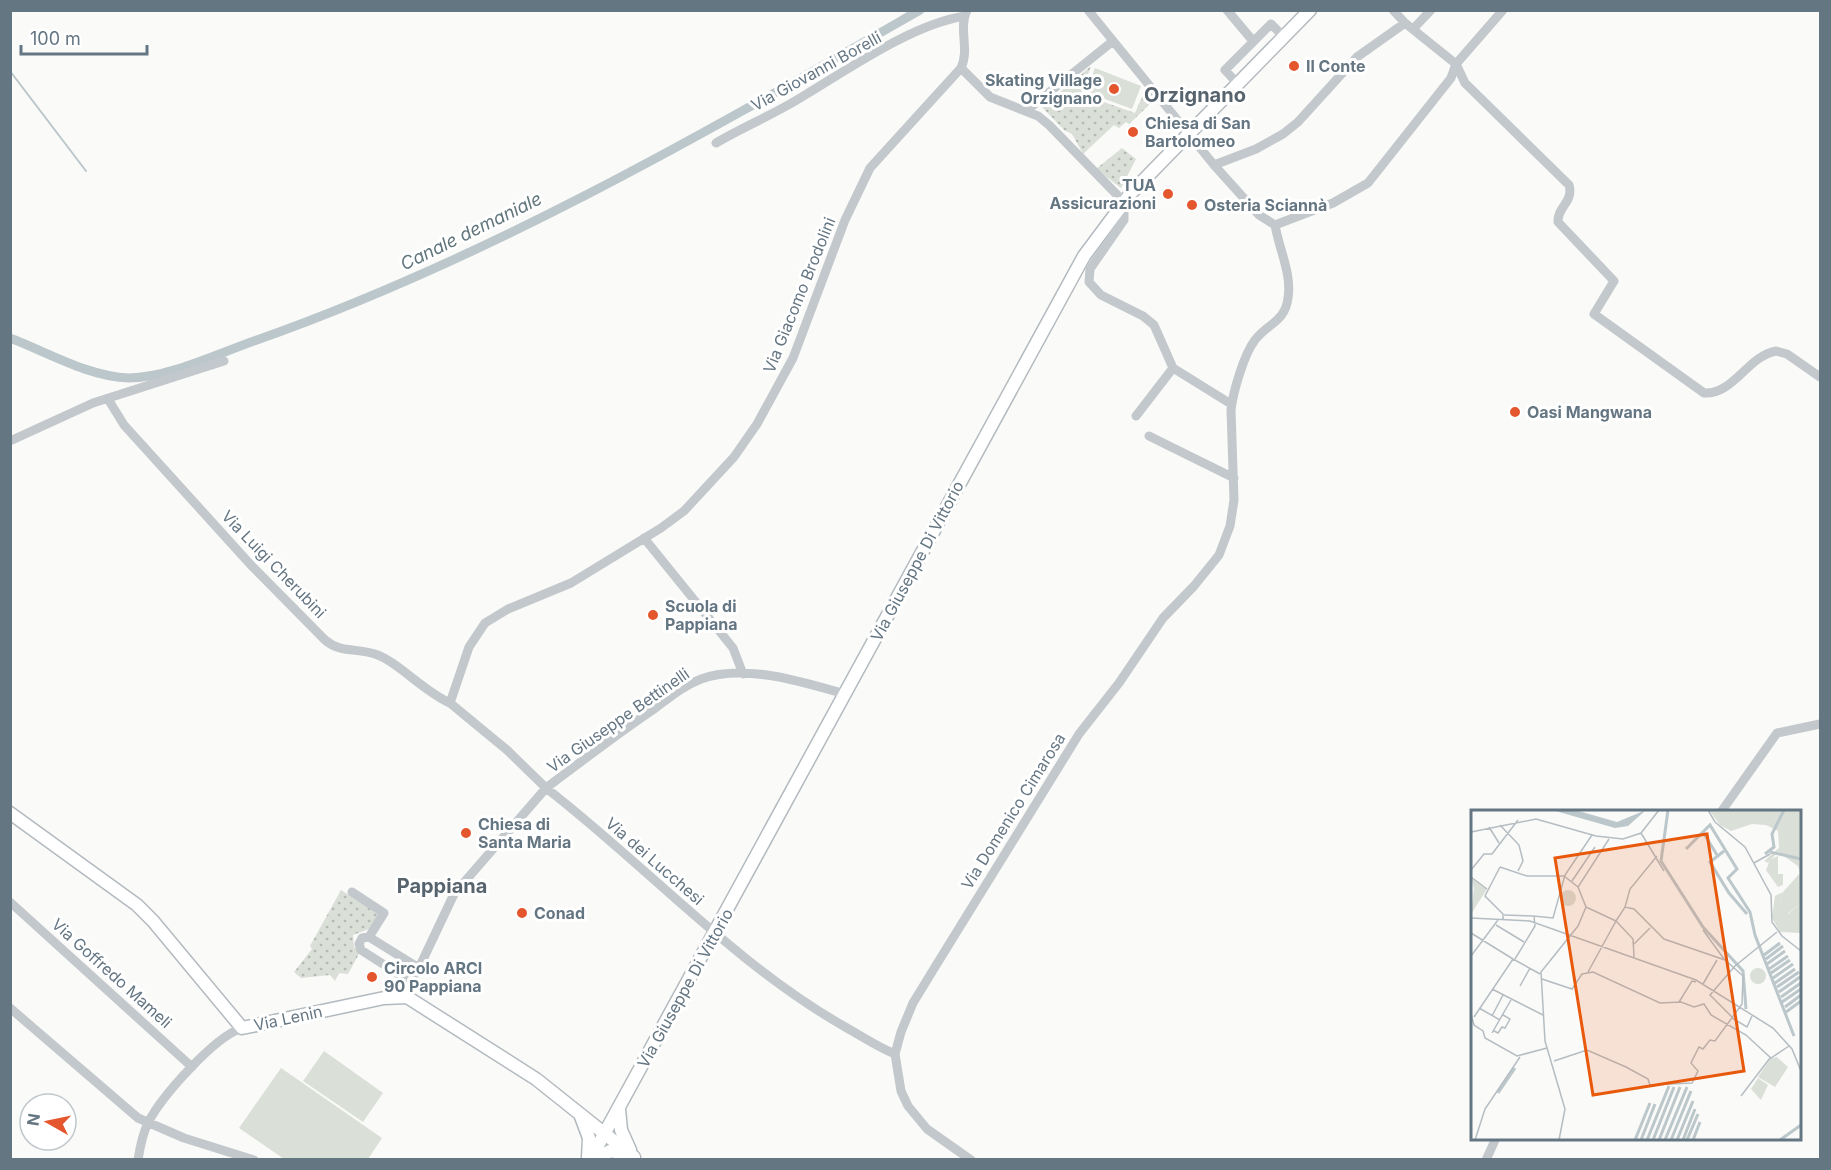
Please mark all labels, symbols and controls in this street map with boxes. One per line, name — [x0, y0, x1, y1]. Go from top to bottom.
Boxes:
scale bar — [21, 18, 147, 56]
street label: Via Giovanni Borelli — [748, 27, 884, 115]
text: 100 m — [30, 28, 81, 49]
place label: Il Conte — [1306, 56, 1365, 76]
marker: Il Conte — [1287, 59, 1301, 73]
place label: Skating Village Orzignano — [985, 70, 1102, 108]
marker: Skating Village Orzignano — [1107, 82, 1121, 96]
district label: Orzignano — [1144, 83, 1246, 107]
place label: Chiesa di San Bartolomeo — [1145, 113, 1251, 151]
marker: Chiesa di San Bartolomeo — [1126, 125, 1140, 139]
place label: TUA Assicurazioni — [1049, 175, 1156, 213]
marker: TUA Assicurazioni — [1161, 187, 1175, 201]
water label: Canale demaniale — [397, 188, 545, 274]
place label: Osteria Sciannà — [1204, 195, 1327, 215]
marker: Osteria Sciannà — [1185, 198, 1199, 212]
street label: Via Giacomo Brodolini — [759, 214, 839, 376]
place label: Oasi Mangwana — [1527, 402, 1652, 422]
marker: Oasi Mangwana — [1508, 405, 1522, 419]
street label: Via Giuseppe Di Vittorio — [866, 477, 968, 645]
street label: Via Luigi Cherubini — [218, 506, 330, 622]
place label: Scuola di Pappiana — [665, 596, 738, 634]
marker: Scuola di Pappiana — [646, 608, 660, 622]
street label: Via Giuseppe Bettinelli — [543, 663, 693, 777]
street label: Via Domenico Cimarosa — [957, 729, 1069, 893]
inset map — [1471, 810, 1801, 1140]
street label: Via dei Lucchesi — [602, 813, 708, 909]
place label: Chiesa di Santa Maria — [478, 814, 571, 852]
marker: Chiesa di Santa Maria — [459, 826, 473, 840]
district label: Pappiana — [397, 874, 487, 898]
place label: Conad — [534, 903, 585, 923]
street label: Via Giuseppe Di Vittorio — [633, 905, 737, 1071]
marker: Conad — [515, 906, 529, 920]
street label: Via Goffredo Mameli — [48, 914, 176, 1032]
place label: Circolo ARCI 90 Pappiana — [384, 958, 482, 996]
marker: Circolo ARCI 90 Pappiana — [365, 970, 379, 984]
street label: Via Lenin — [252, 1001, 324, 1035]
north arrow — [18, 1092, 78, 1152]
text: N — [22, 1112, 44, 1127]

